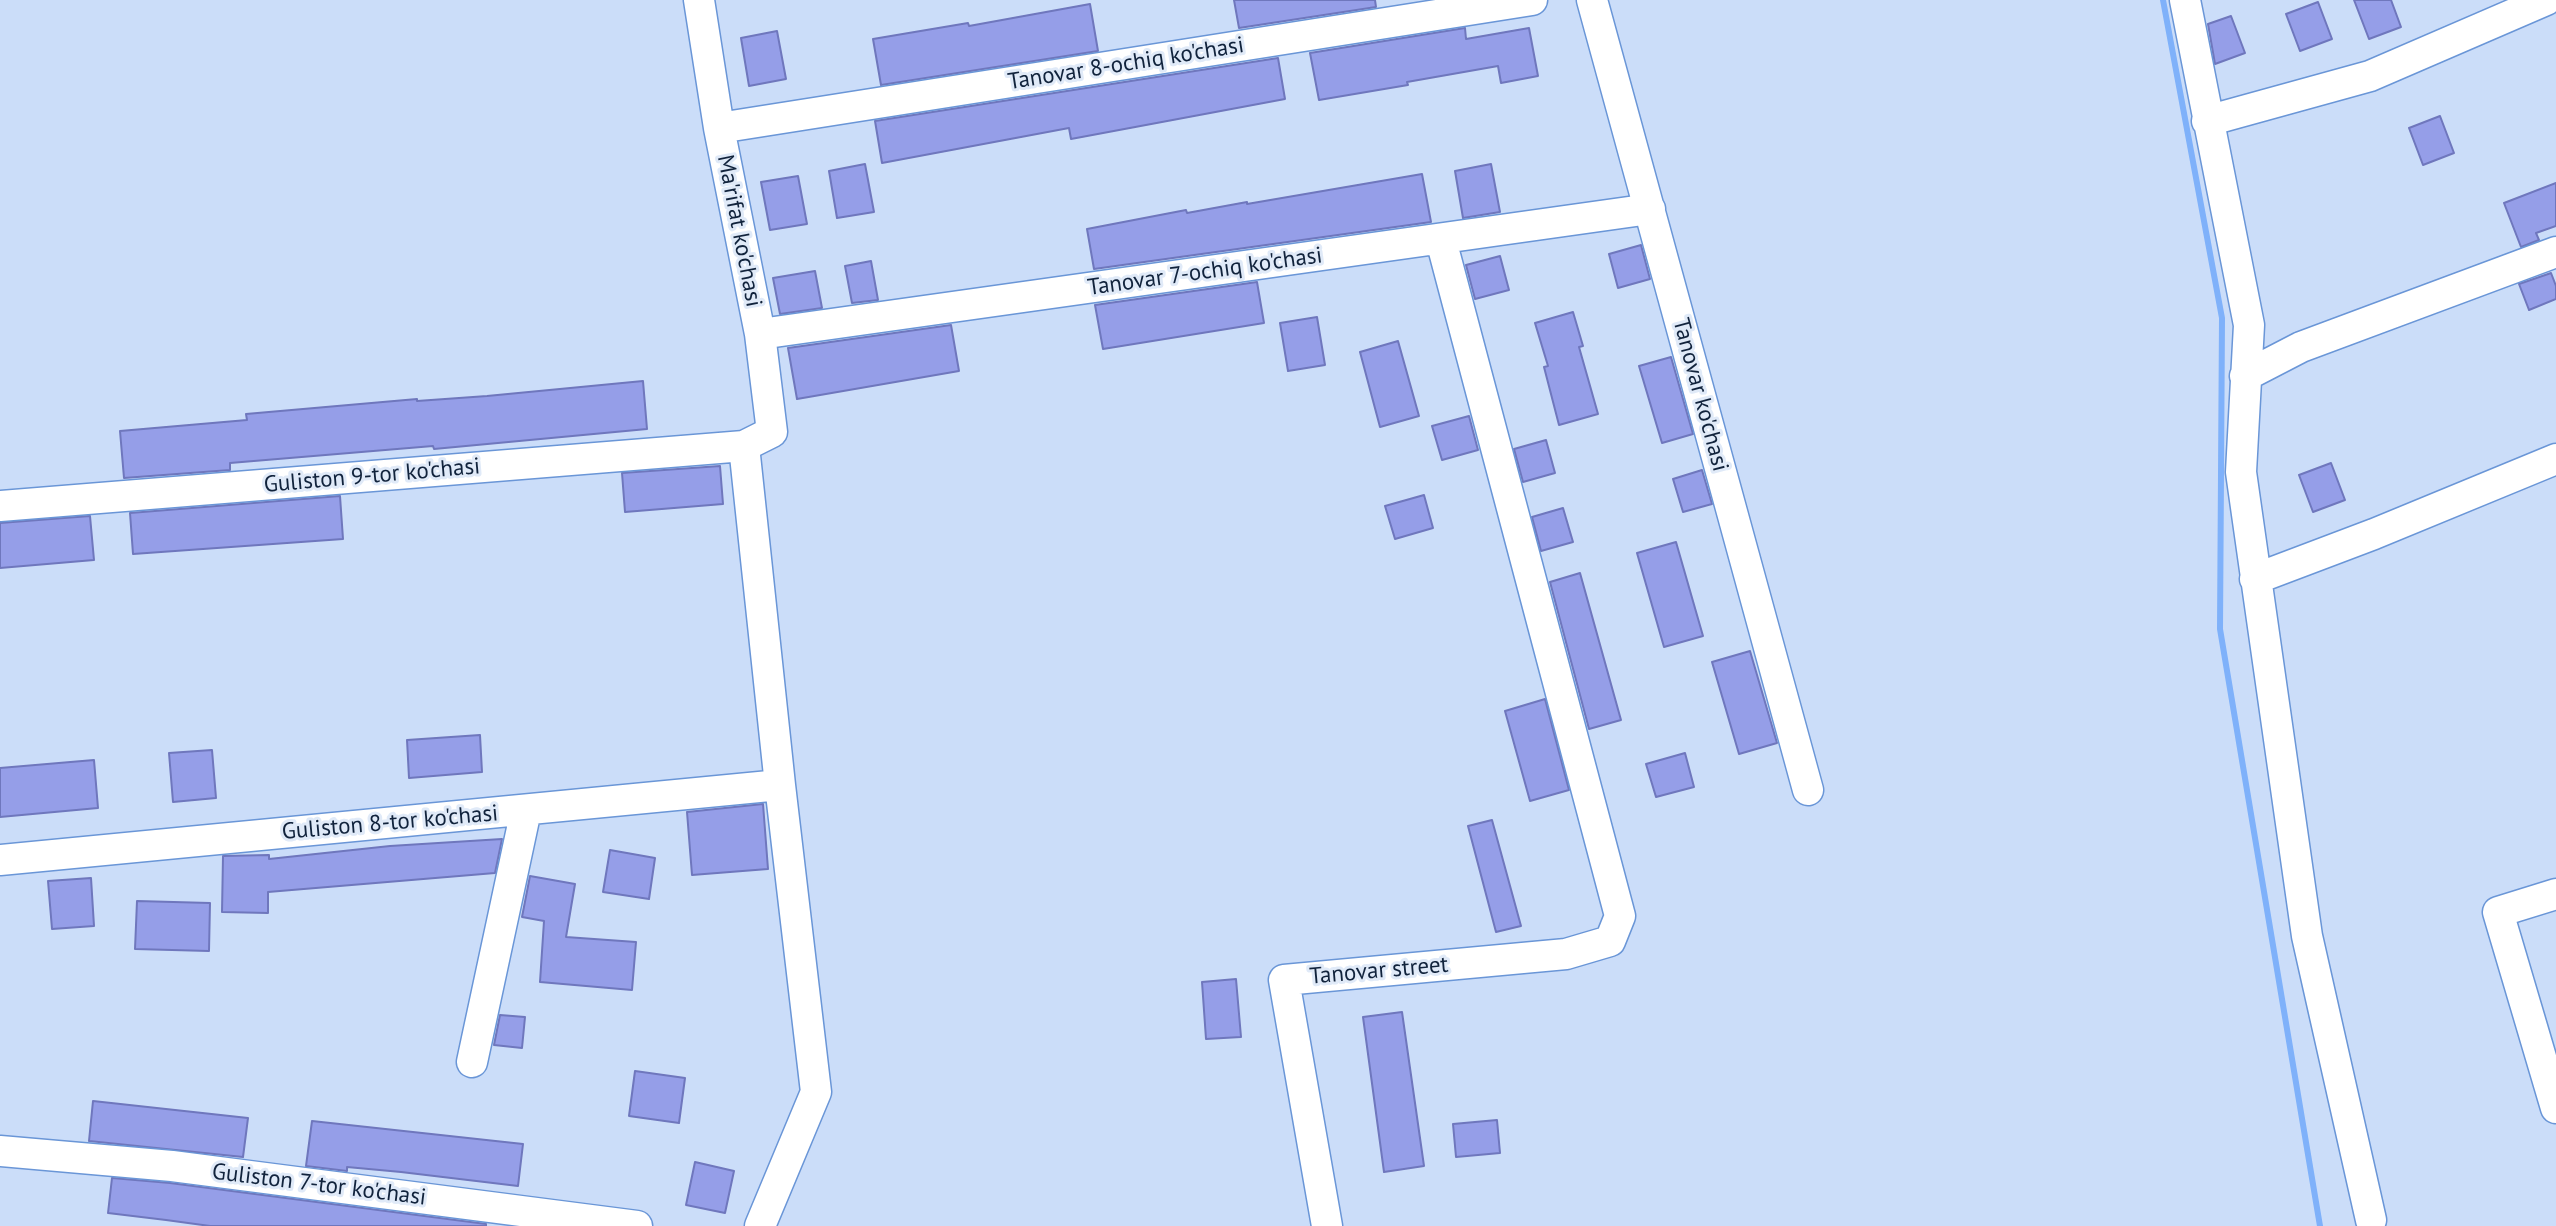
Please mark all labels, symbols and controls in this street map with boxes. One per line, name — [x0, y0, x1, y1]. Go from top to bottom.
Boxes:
street label: Tanovar 8-ochiq ko'chasi — [1006, 32, 1246, 96]
street label: Ma'rifat ko'chasi — [711, 153, 767, 309]
street label: Tanovar 7-ochiq ko'chasi — [1086, 242, 1324, 302]
street label: Tanovar ko'chasi — [1666, 315, 1734, 475]
street label: Guliston 9-tor ko'chasi — [263, 453, 481, 499]
street label: Guliston 8-tor ko'chasi — [281, 800, 499, 846]
street label: Tanovar street — [1309, 951, 1449, 991]
street label: Guliston 7-tor ko'chasi — [210, 1158, 428, 1212]

